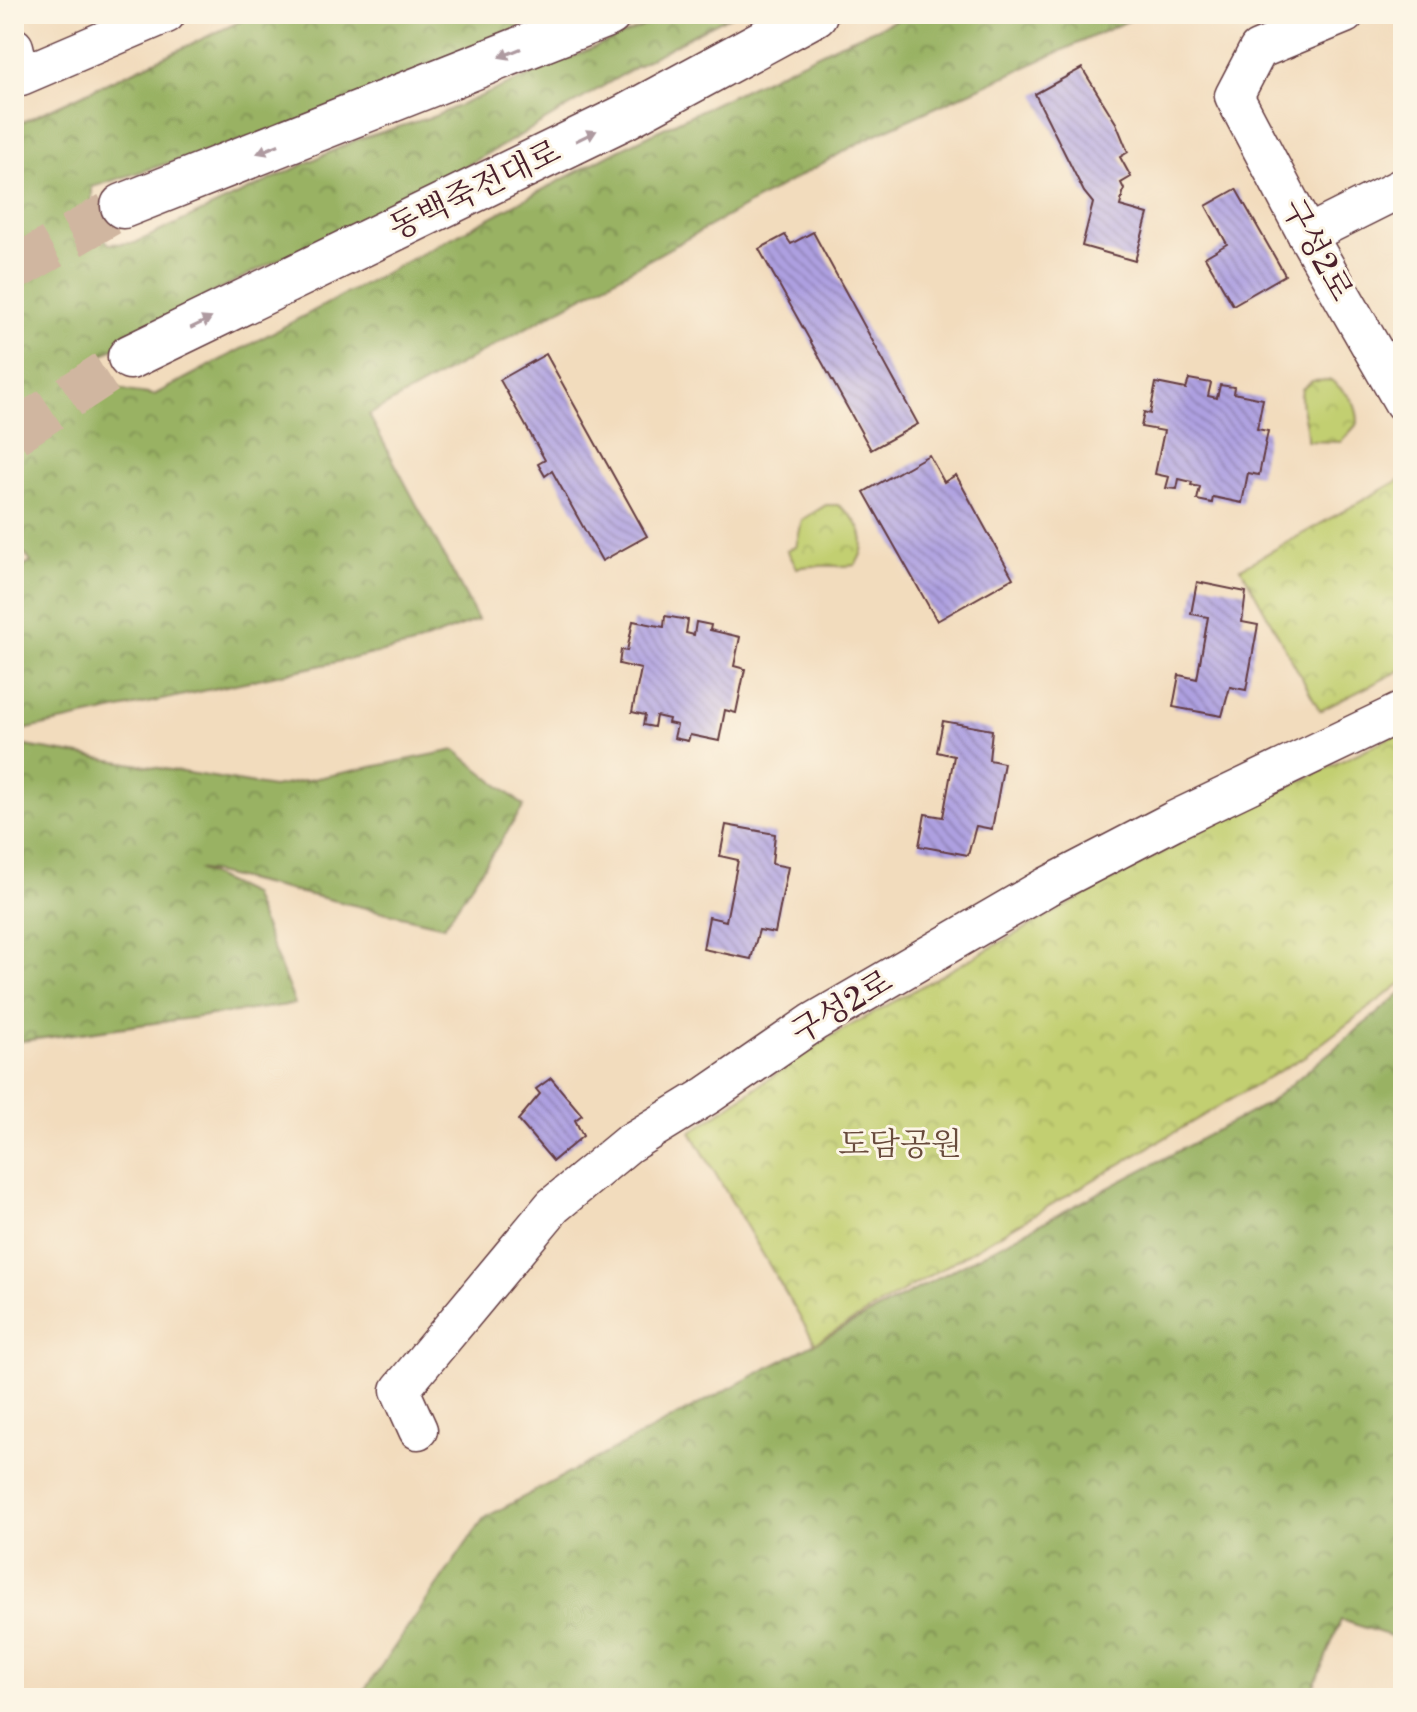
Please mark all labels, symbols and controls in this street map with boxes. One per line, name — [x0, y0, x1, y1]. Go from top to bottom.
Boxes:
one-way arrow — [498, 47, 522, 60]
one-way arrow — [574, 129, 597, 143]
street label: 동백죽전대로 — [383, 131, 567, 249]
one-way arrow — [256, 143, 280, 156]
street label: 구성2로 — [1273, 192, 1361, 308]
one-way arrow — [189, 316, 212, 330]
street label: 구성2로 — [784, 961, 900, 1053]
park label: 도담공원 — [838, 1125, 962, 1165]

